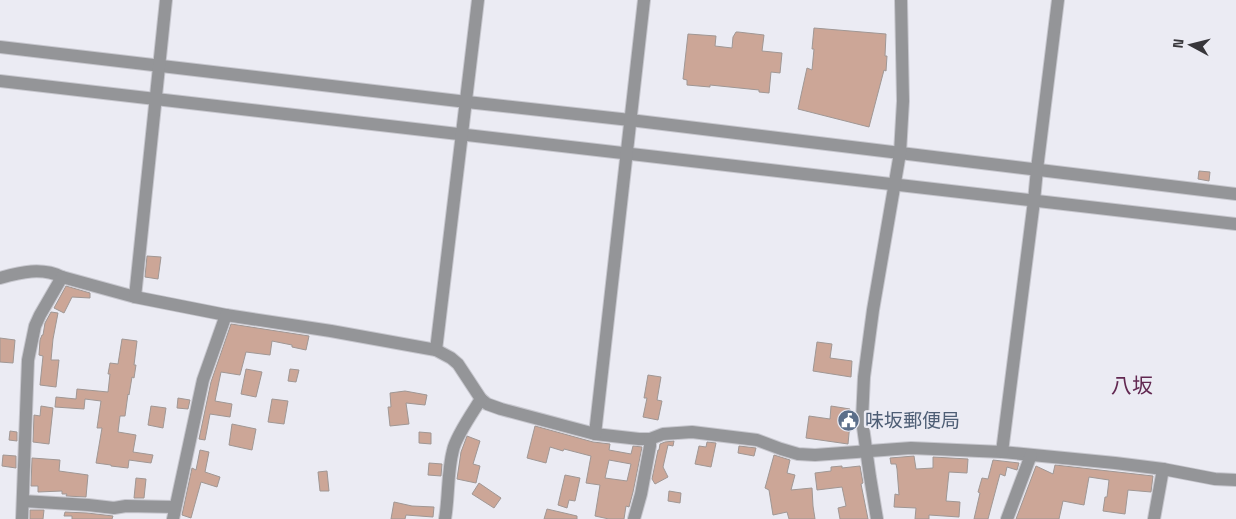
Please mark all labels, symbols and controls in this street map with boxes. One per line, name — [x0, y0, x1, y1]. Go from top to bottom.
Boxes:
north arrow — [1166, 20, 1216, 70]
text: N — [1169, 38, 1188, 49]
district label: 八坂 — [1111, 372, 1153, 399]
public building icon: 味坂郵便局 — [837, 408, 861, 432]
place label: 味坂郵便局 — [865, 408, 960, 433]

